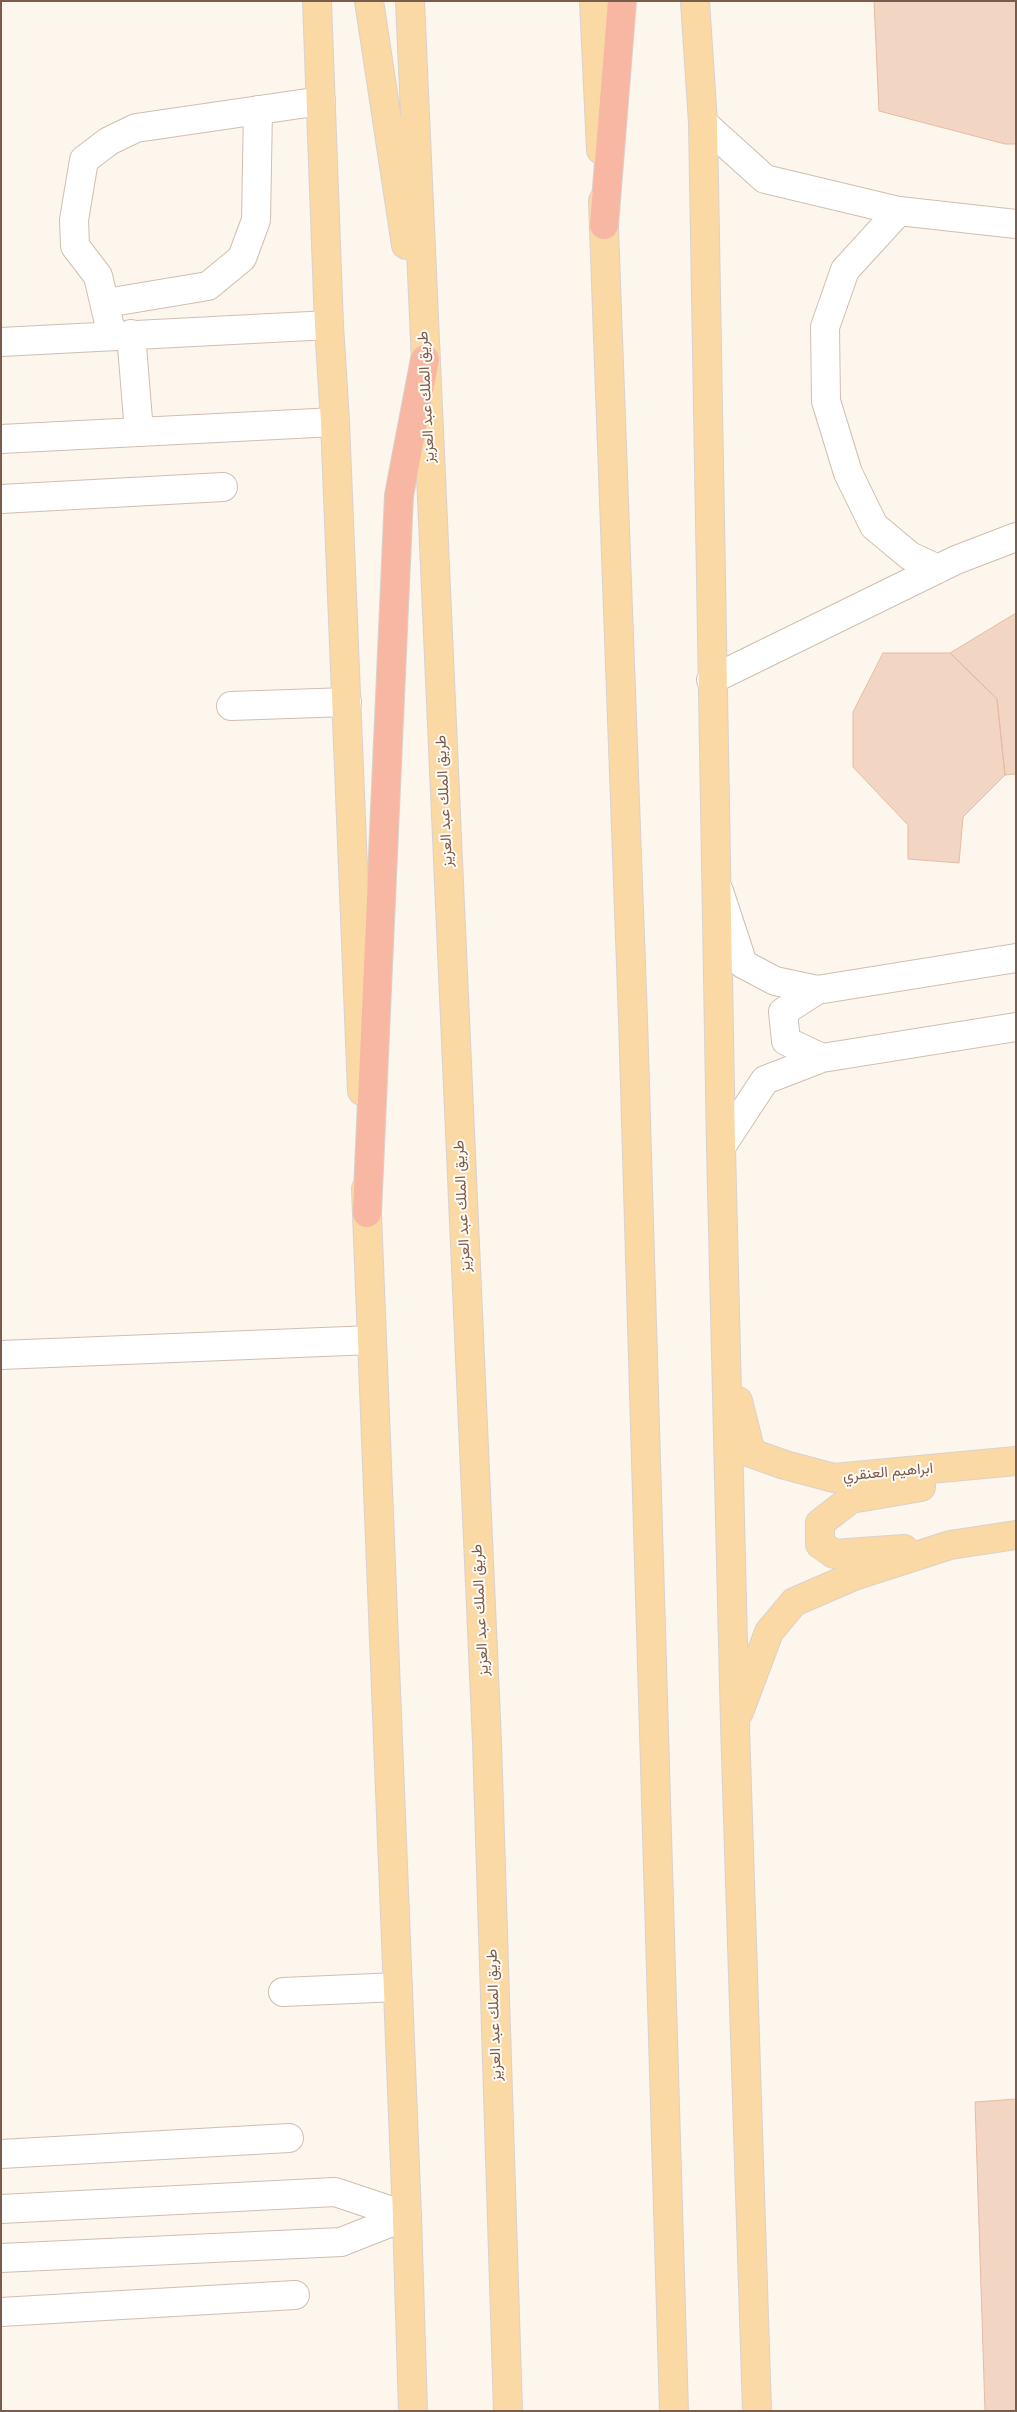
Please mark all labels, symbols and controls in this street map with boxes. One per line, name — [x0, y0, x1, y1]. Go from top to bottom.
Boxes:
street label: طريق الملك عبد العزيز — [415, 330, 439, 464]
street label: طريق الملك عبد العزيز — [433, 734, 457, 868]
street label: طريق الملك عبد العزيز — [451, 1139, 475, 1273]
street label: ابراهيم العنقري — [842, 1460, 934, 1486]
street label: طريق الملك عبد العزيز — [469, 1543, 493, 1677]
street label: طريق الملك عبد العزيز — [484, 1949, 506, 2081]

